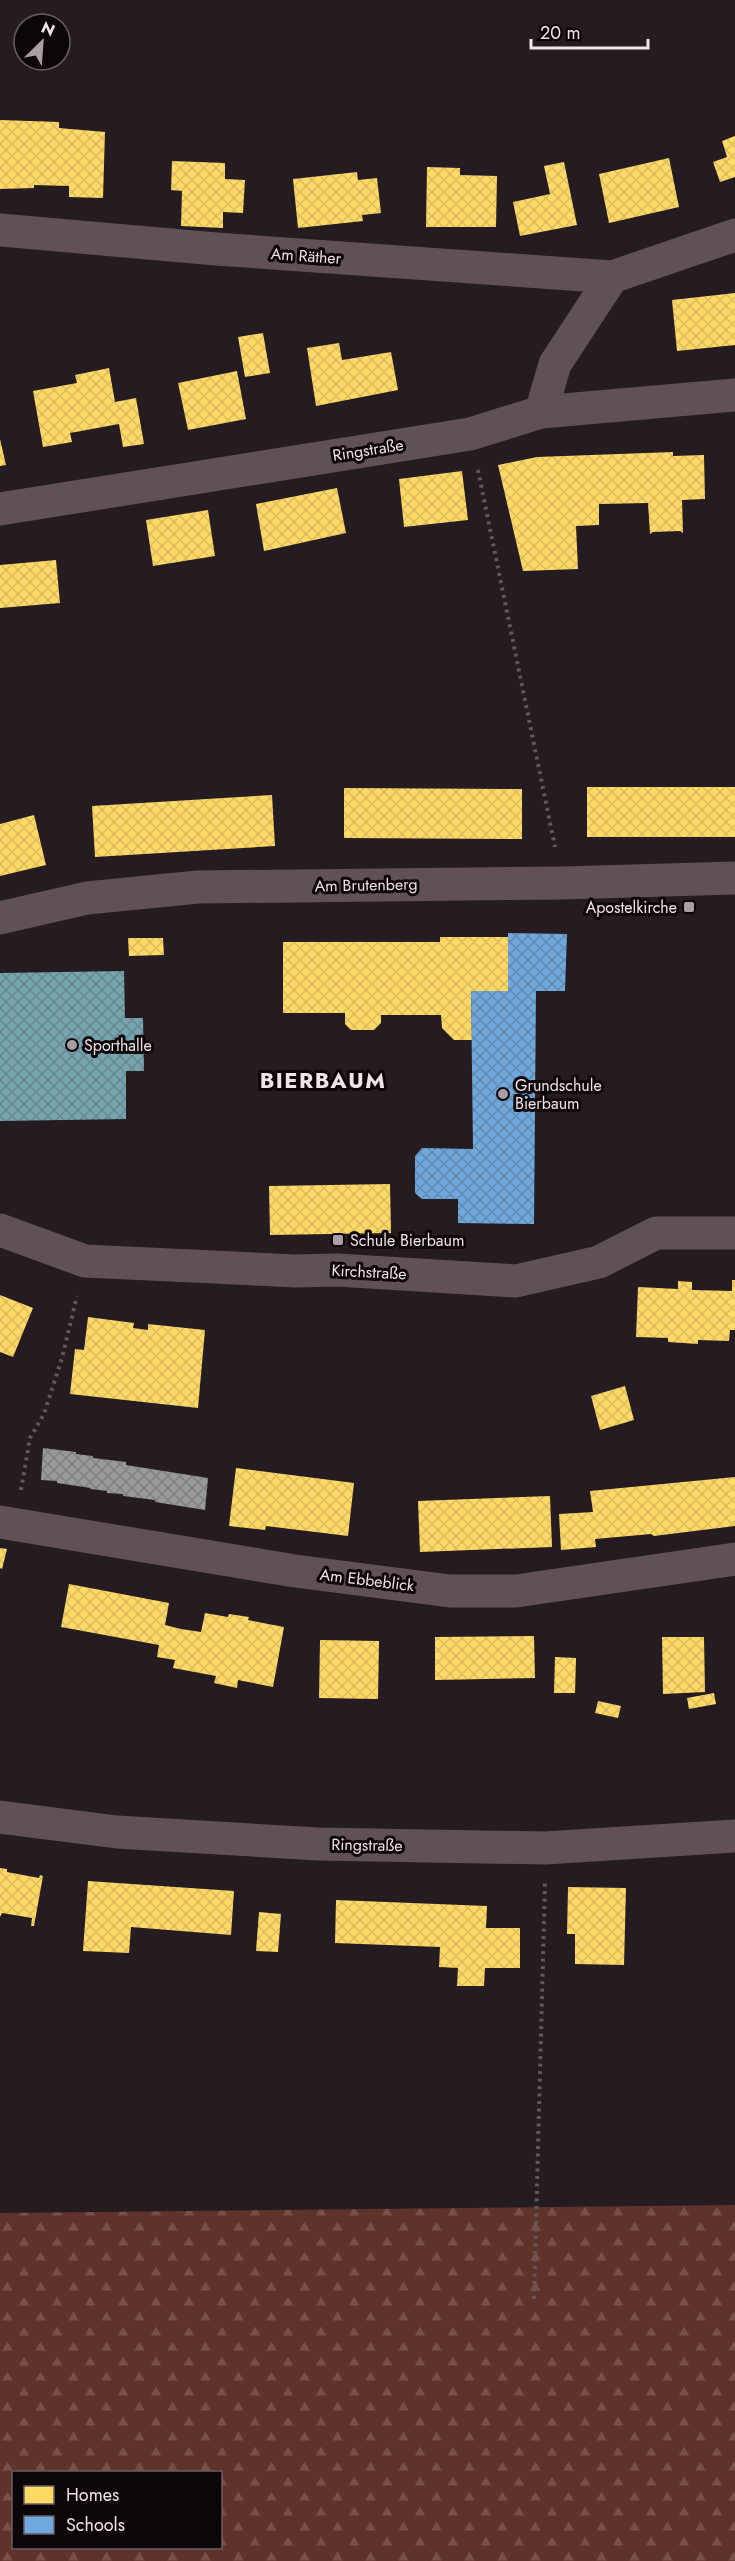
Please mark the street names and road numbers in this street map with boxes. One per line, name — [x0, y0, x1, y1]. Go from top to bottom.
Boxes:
street label: Am Räther — [270, 242, 342, 270]
street label: Ringstraße — [331, 433, 405, 467]
street label: Am Brutenberg — [314, 873, 418, 897]
street label: Kirchstraße — [331, 1259, 407, 1285]
street label: Am Ebbeblick — [319, 1563, 416, 1597]
street label: Ringstraße — [331, 1833, 403, 1857]

